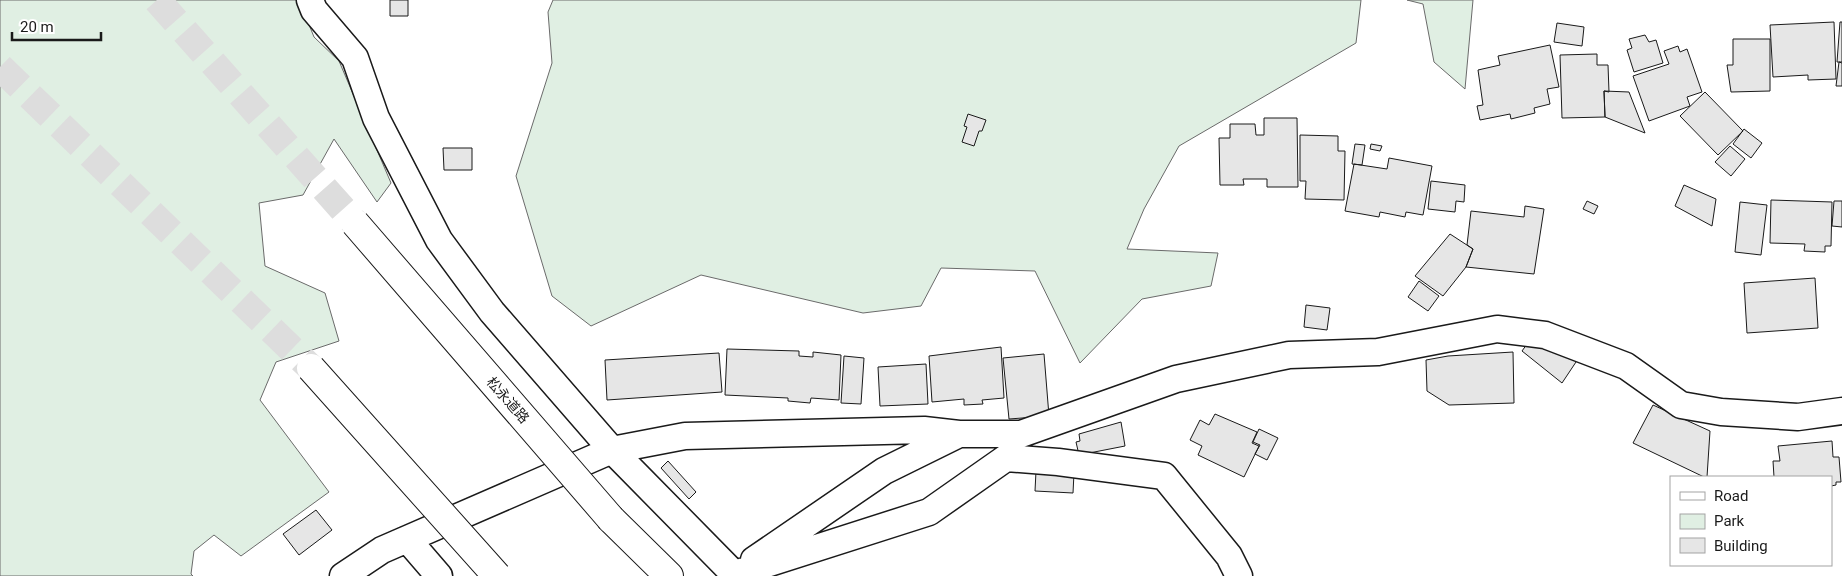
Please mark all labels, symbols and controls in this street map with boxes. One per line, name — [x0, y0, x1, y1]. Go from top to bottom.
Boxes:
scale bar — [12, 10, 101, 42]
text: 20 m — [20, 18, 54, 36]
street label: 松永道路 — [484, 374, 532, 426]
legend — [1670, 476, 1832, 566]
text: Road — [1714, 487, 1748, 505]
text: Park — [1714, 512, 1745, 530]
text: Building — [1714, 537, 1768, 555]

